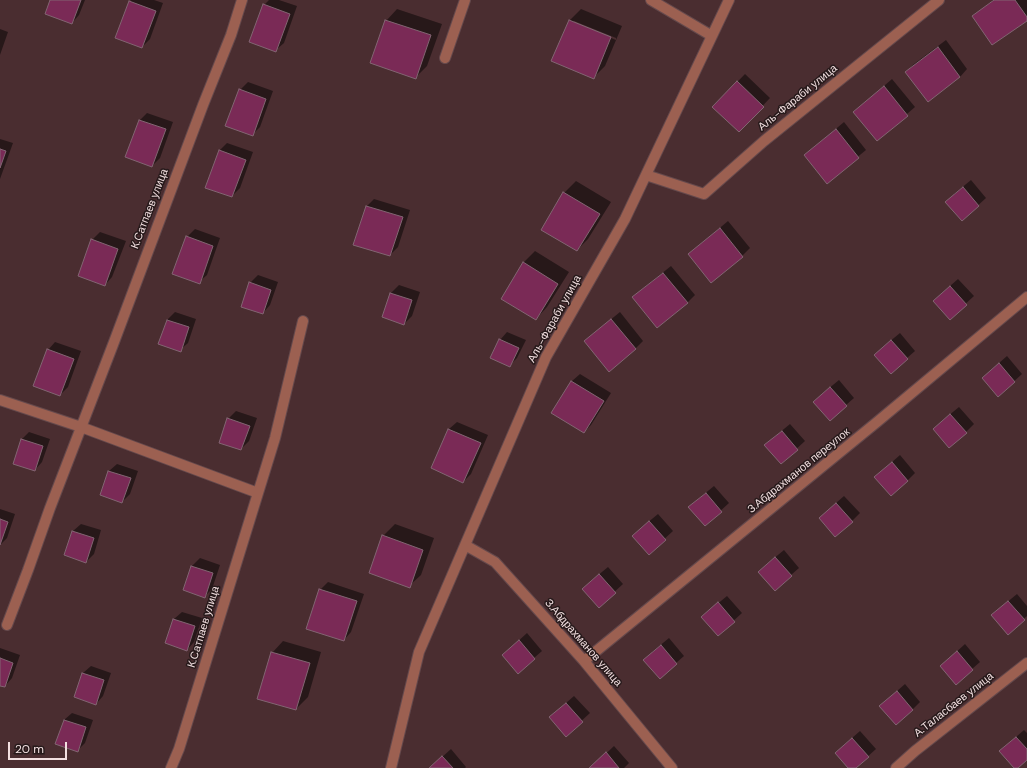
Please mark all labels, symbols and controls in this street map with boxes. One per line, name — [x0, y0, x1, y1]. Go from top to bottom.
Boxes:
street label: Аль-Фараби улица — [756, 62, 840, 134]
street label: К.Сатпаев улица — [129, 167, 171, 251]
street label: Аль-Фараби улица — [526, 273, 584, 365]
street label: З.Абдрахманов переулок — [745, 426, 853, 516]
street label: К.Сатпаев улица — [185, 585, 223, 669]
street label: З.Абдрахманов улица — [542, 597, 624, 689]
street label: А.Таласбаев улица — [912, 670, 996, 740]
scale bar — [10, 734, 69, 760]
text: 20 m — [15, 741, 44, 757]

